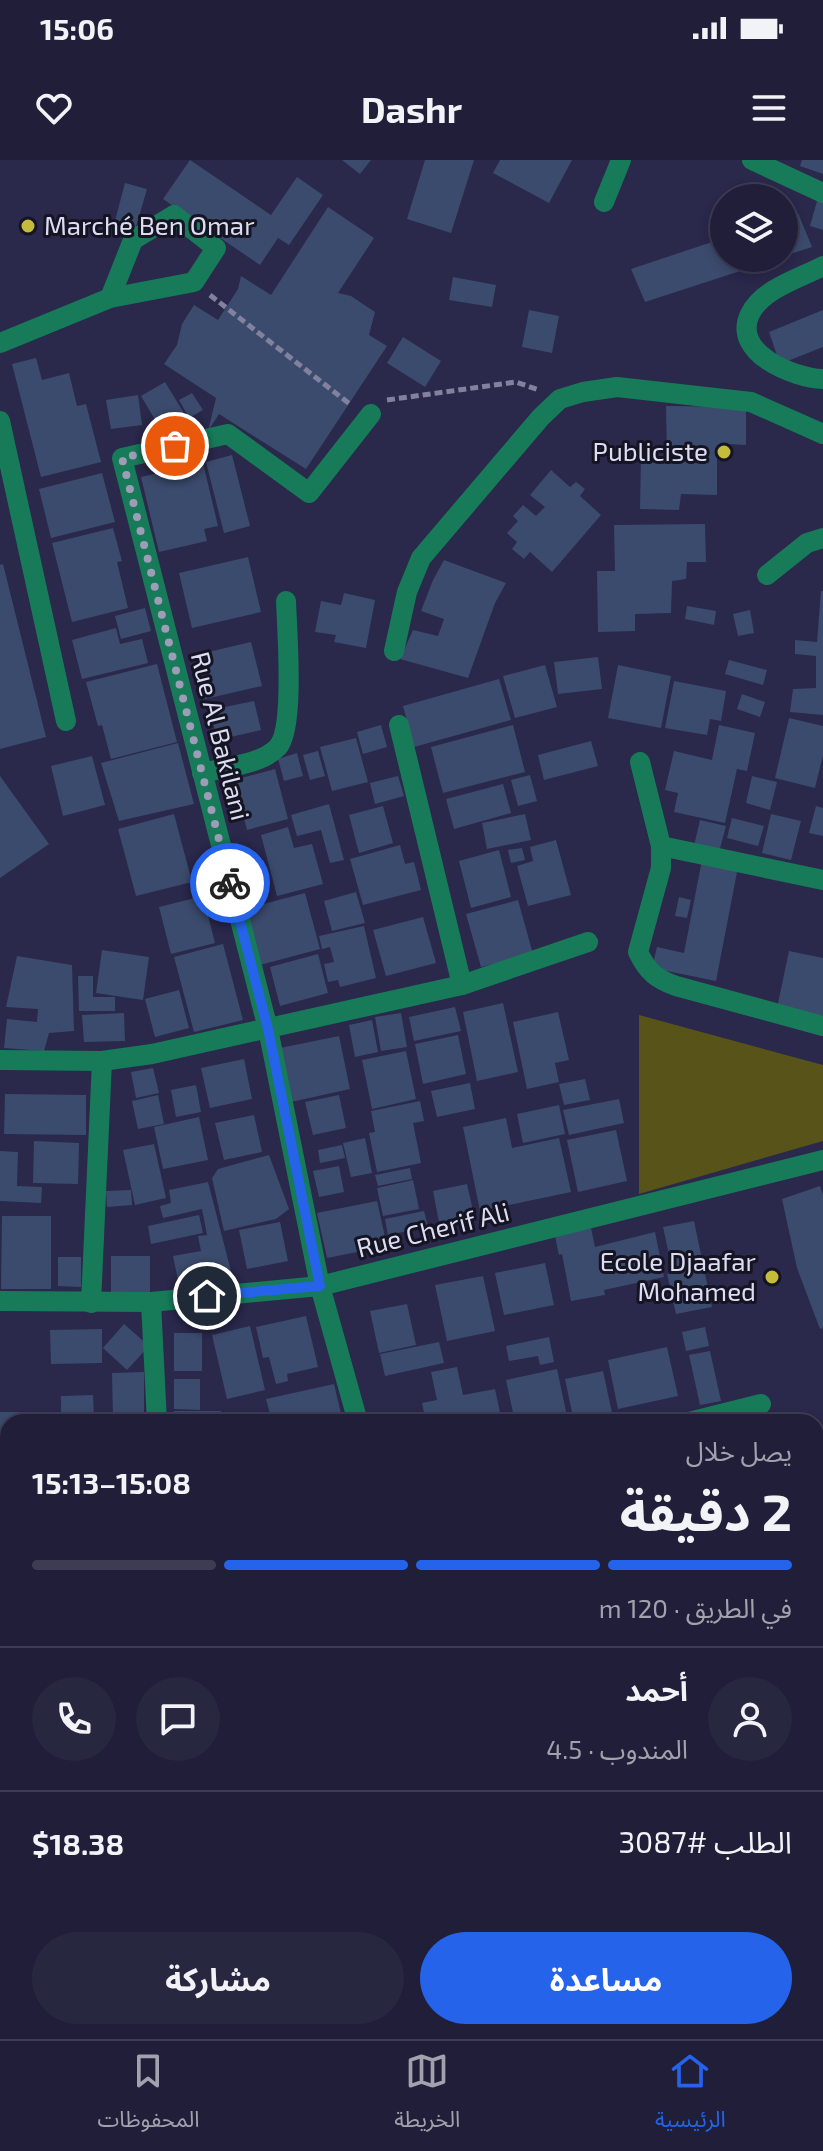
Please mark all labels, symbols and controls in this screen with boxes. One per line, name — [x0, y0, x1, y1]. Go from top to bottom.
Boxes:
text: 15:06 — [40, 10, 114, 46]
icon: heart — [32, 86, 76, 130]
icon: menu — [747, 86, 791, 130]
text: Dashr — [361, 87, 462, 130]
map controls — [710, 184, 798, 272]
button: layers — [710, 184, 798, 272]
place label: Marché Ben Omar — [44, 209, 255, 240]
marker: Marché Ben Omar — [19, 217, 37, 235]
pin — [141, 412, 209, 480]
icon: bag — [153, 424, 197, 468]
place label: Publiciste — [593, 435, 708, 466]
marker: Publiciste — [715, 443, 733, 461]
street label: Rue Al Bakilani — [186, 648, 257, 823]
courier — [190, 843, 270, 923]
icon: bike — [208, 861, 252, 905]
street label: Rue Cherif Ali — [353, 1195, 512, 1262]
place label: Ecole Djaafar Mohamed — [600, 1245, 756, 1306]
pin — [173, 1262, 241, 1330]
marker: Ecole Djaafar Mohamed — [763, 1268, 781, 1286]
icon: home — [185, 1274, 229, 1318]
text: يصل خلال — [686, 1435, 792, 1466]
text: 15:08–15:13 — [32, 1464, 191, 1500]
text: 2 دقيقة — [620, 1479, 792, 1541]
text: في الطريق · 120 m — [599, 1592, 792, 1623]
text: أحمد — [625, 1671, 688, 1707]
button: phone — [32, 1677, 116, 1761]
button: chat — [136, 1677, 220, 1761]
button: person — [708, 1677, 792, 1761]
text: المندوب · 4.5 — [546, 1733, 688, 1764]
text: الطلب #3087 — [618, 1823, 792, 1859]
text: $18.38 — [32, 1825, 124, 1861]
button: مشاركة — [32, 1932, 404, 2024]
button: مساعدة — [420, 1932, 792, 2024]
tab: المحفوظات — [97, 2049, 200, 2143]
tab: الخريطة — [394, 2049, 460, 2143]
tab: الرئيسية — [655, 2049, 726, 2143]

